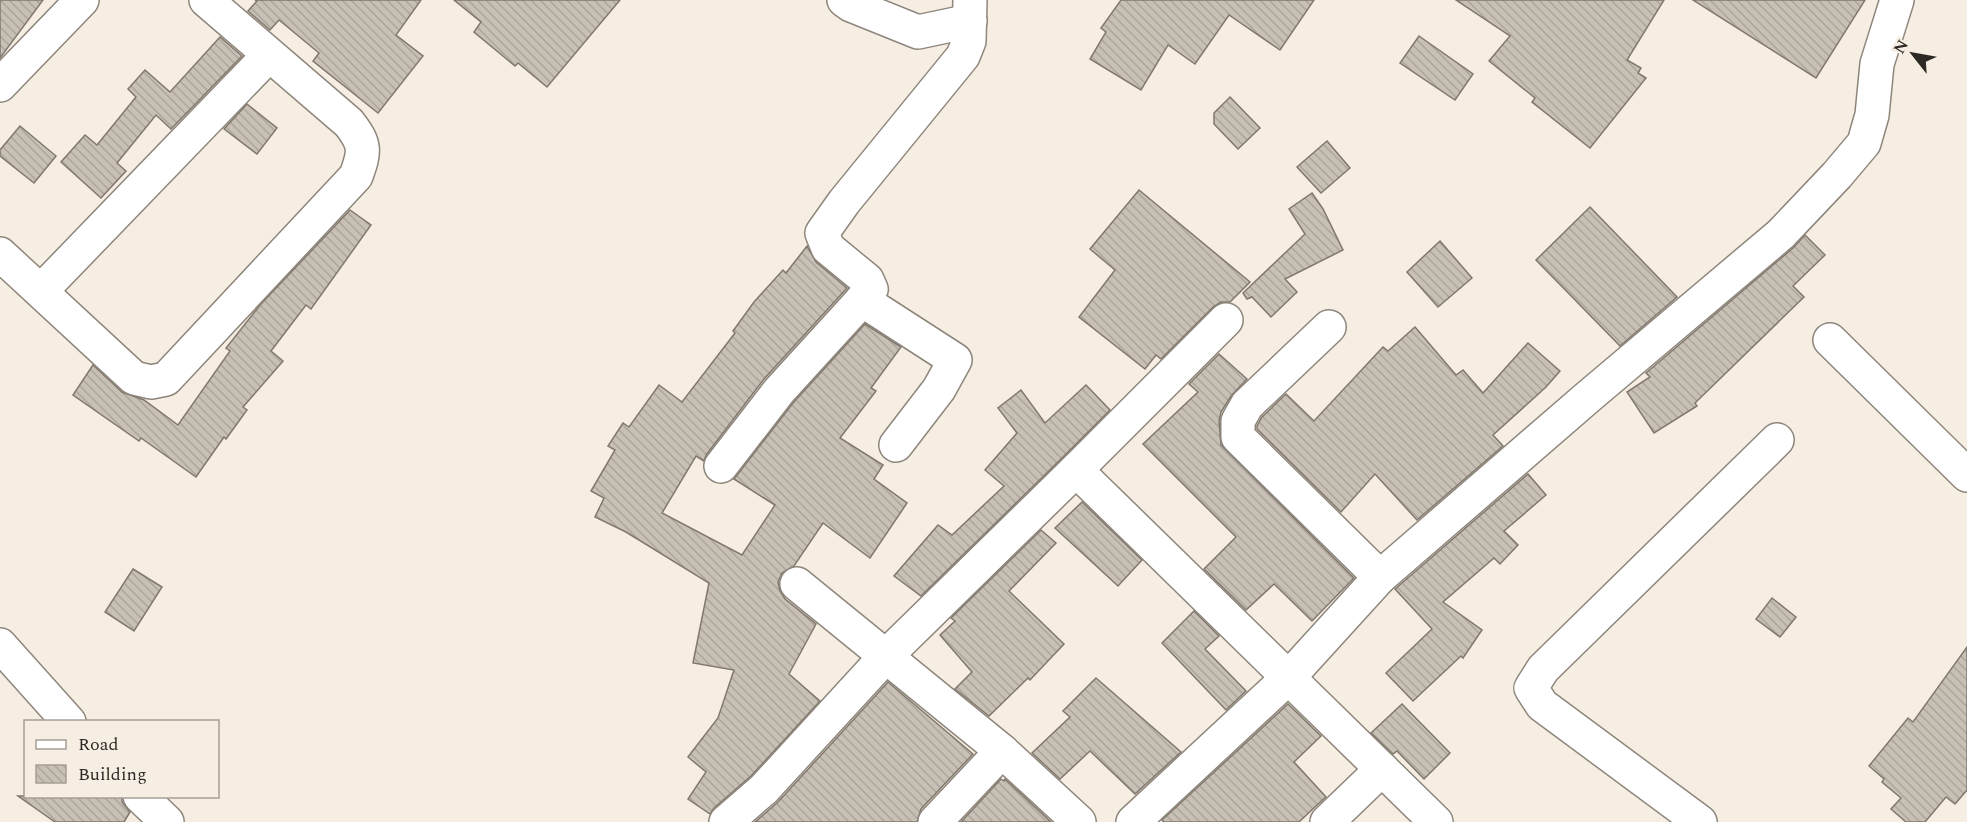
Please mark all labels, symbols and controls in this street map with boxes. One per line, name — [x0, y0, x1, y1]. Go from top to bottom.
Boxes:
north arrow — [1883, 24, 1943, 84]
text: N — [1887, 35, 1915, 59]
legend — [24, 720, 219, 798]
text: Road — [78, 731, 119, 758]
text: Building — [78, 761, 147, 788]

